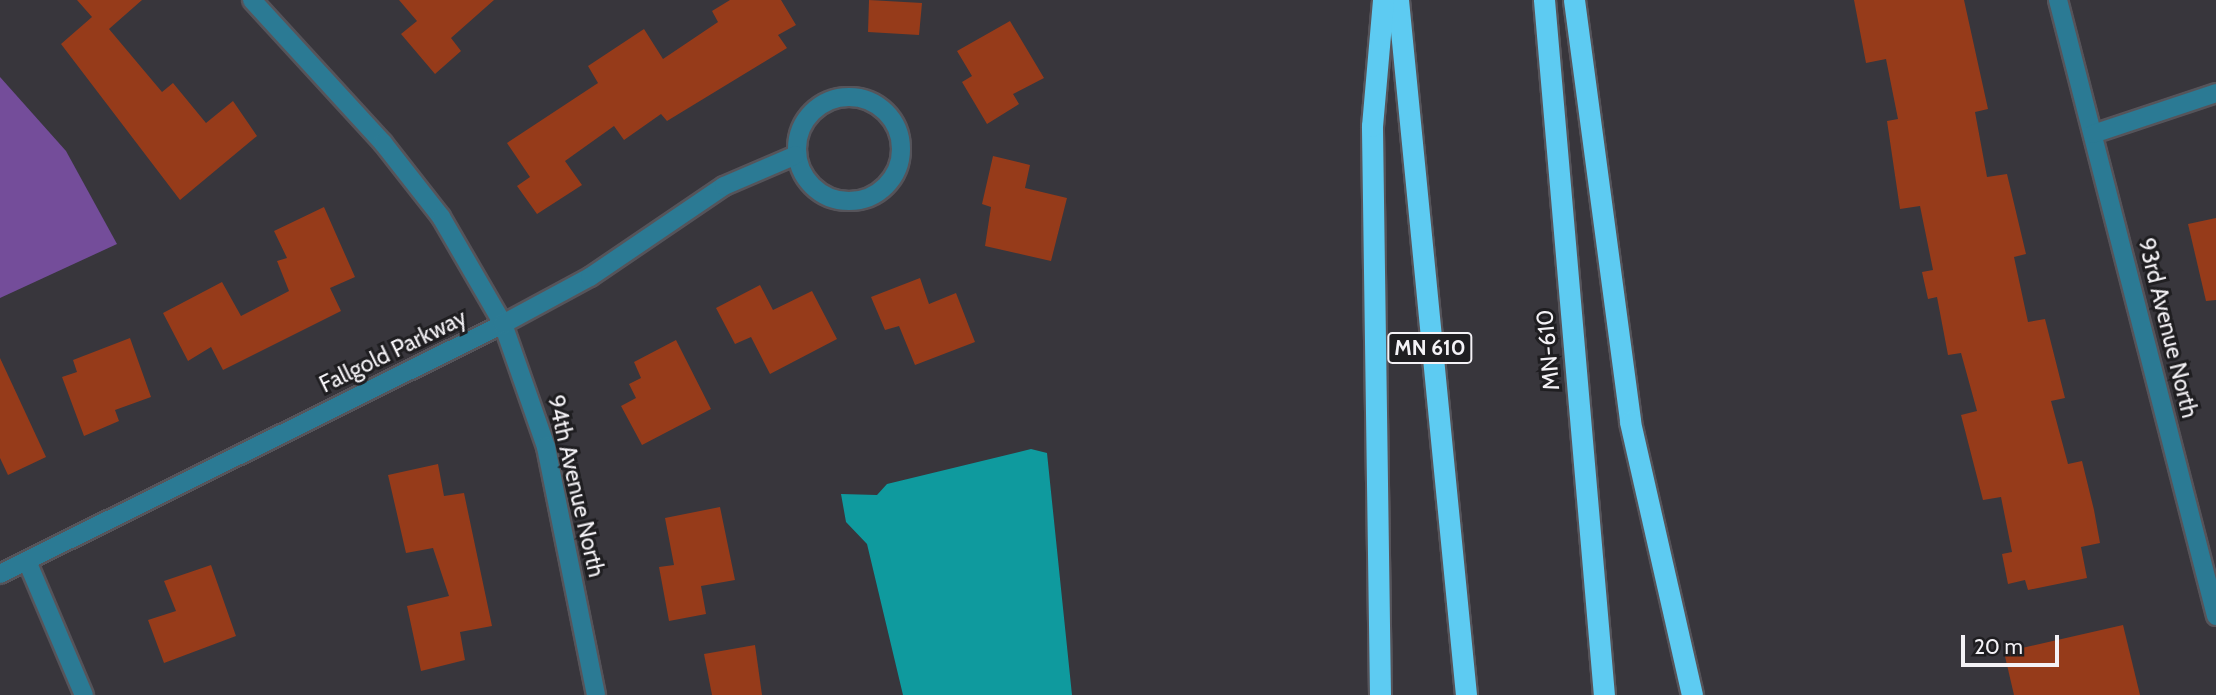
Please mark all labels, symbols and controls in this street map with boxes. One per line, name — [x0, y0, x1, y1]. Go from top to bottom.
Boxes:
street label: 93rd Avenue North — [2132, 235, 2204, 421]
street label: Fallgold Parkway — [315, 303, 471, 399]
street label: MN-610 — [1531, 308, 1565, 392]
road number: MN 610 — [1386, 330, 1474, 366]
street label: 94th Avenue North — [542, 392, 610, 580]
scale bar — [1964, 622, 2062, 666]
text: 20 m — [1974, 634, 2023, 659]

